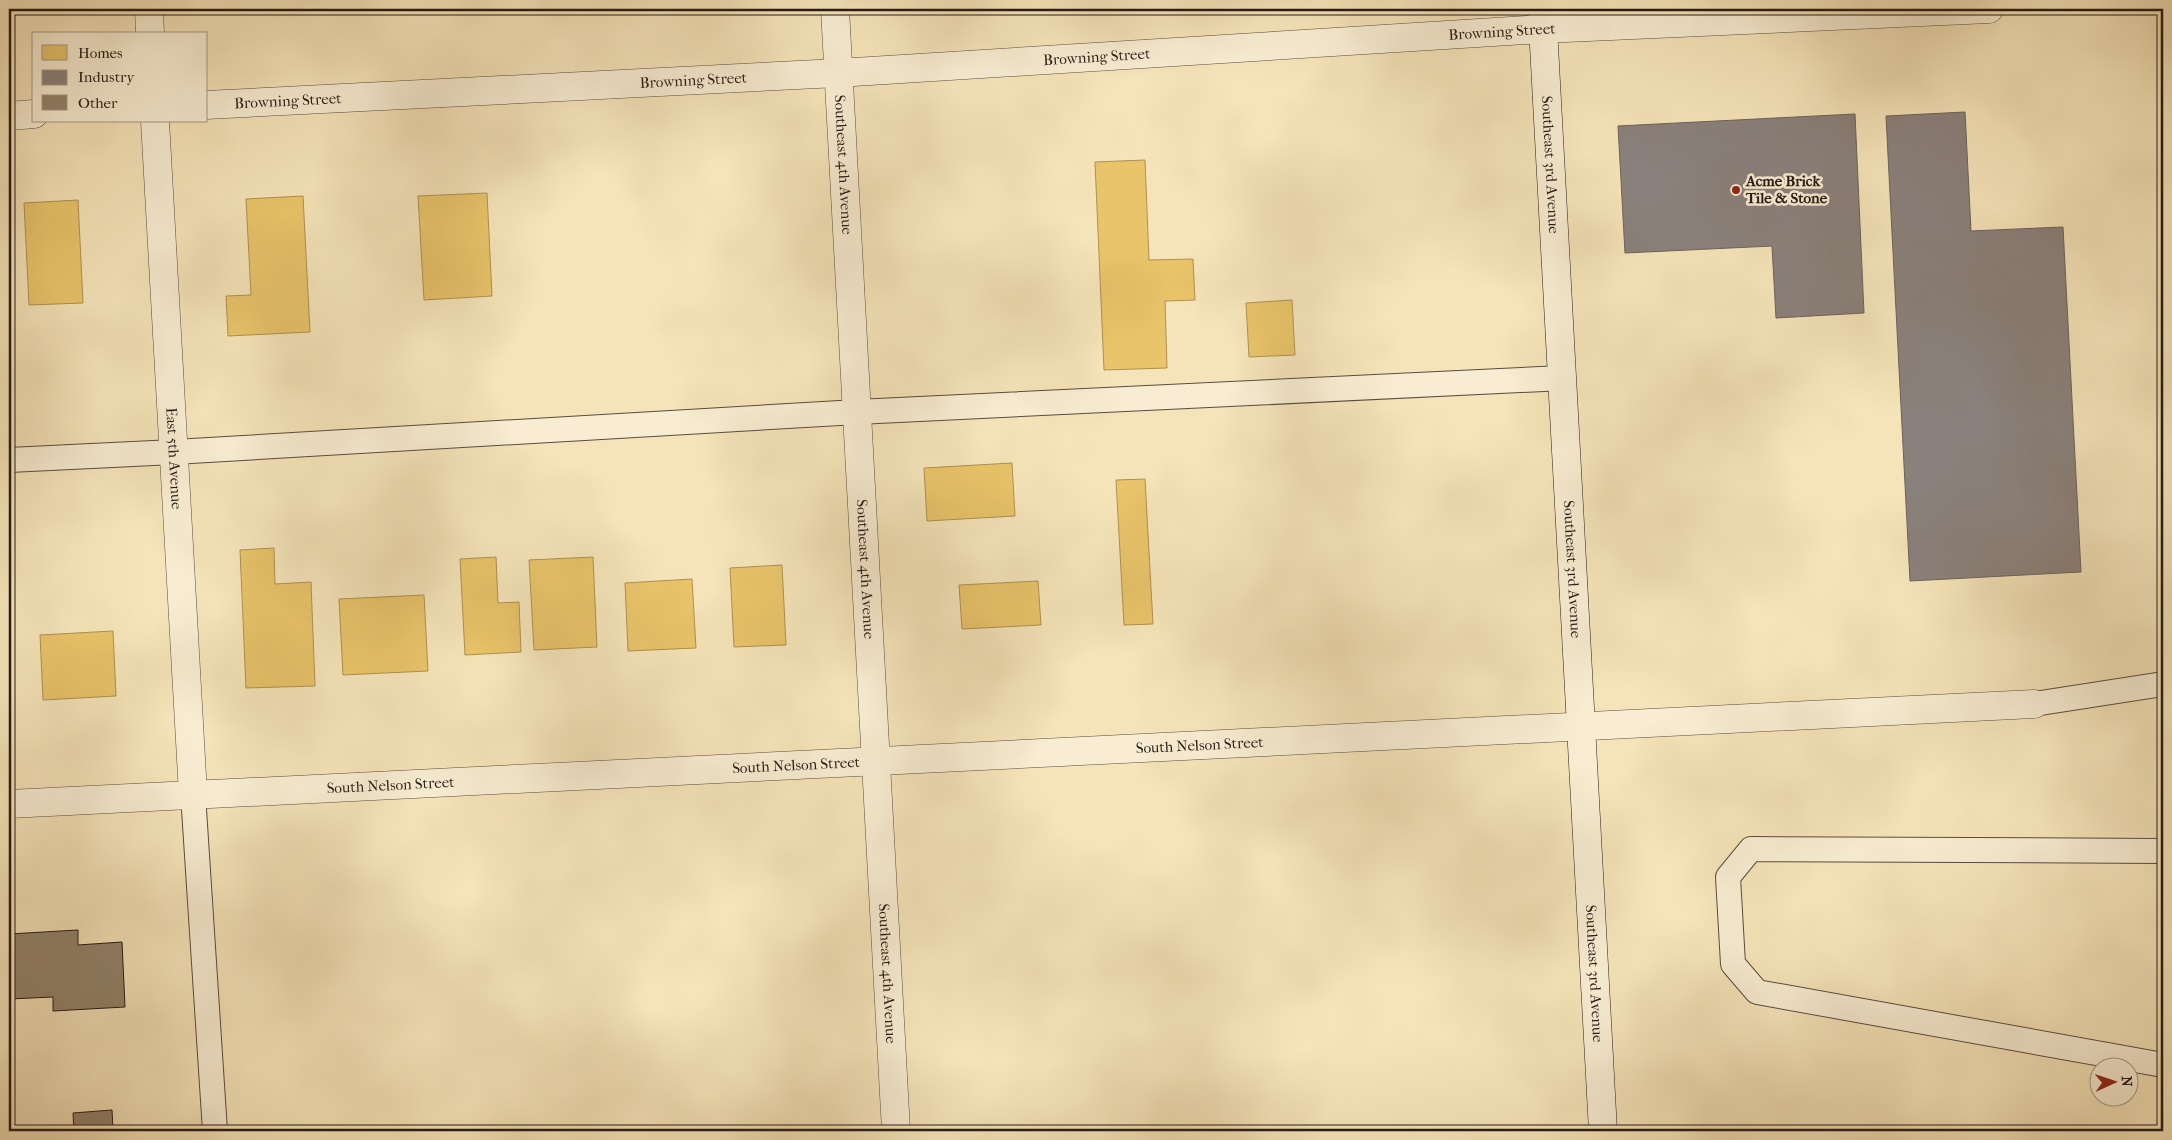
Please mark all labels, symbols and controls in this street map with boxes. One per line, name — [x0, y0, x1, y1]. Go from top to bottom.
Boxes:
street label: Browning Street — [1448, 19, 1556, 44]
legend — [32, 32, 208, 122]
text: Homes — [78, 44, 123, 62]
street label: Browning Street — [1043, 44, 1151, 69]
text: Industry — [78, 68, 135, 86]
street label: Browning Street — [639, 69, 748, 92]
street label: Browning Street — [234, 89, 343, 113]
text: Other — [78, 94, 118, 112]
street label: Southeast 4th Avenue — [831, 94, 856, 236]
street label: Southeast 3rd Avenue — [1538, 95, 1563, 235]
place label: Acme Brick Tile & Stone — [1745, 172, 1828, 207]
marker: Acme Brick Tile & Stone — [1730, 184, 1742, 196]
street label: East 5th Avenue — [162, 407, 186, 511]
street label: Southeast 4th Avenue — [853, 499, 878, 640]
street label: Southeast 3rd Avenue — [1560, 500, 1585, 639]
street label: South Nelson Street — [1135, 733, 1265, 757]
street label: South Nelson Street — [732, 753, 861, 777]
street label: South Nelson Street — [326, 773, 456, 797]
street label: Southeast 4th Avenue — [875, 903, 900, 1045]
street label: Southeast 3rd Avenue — [1582, 904, 1607, 1044]
north arrow — [2090, 1058, 2140, 1108]
text: N — [2118, 1076, 2135, 1087]

